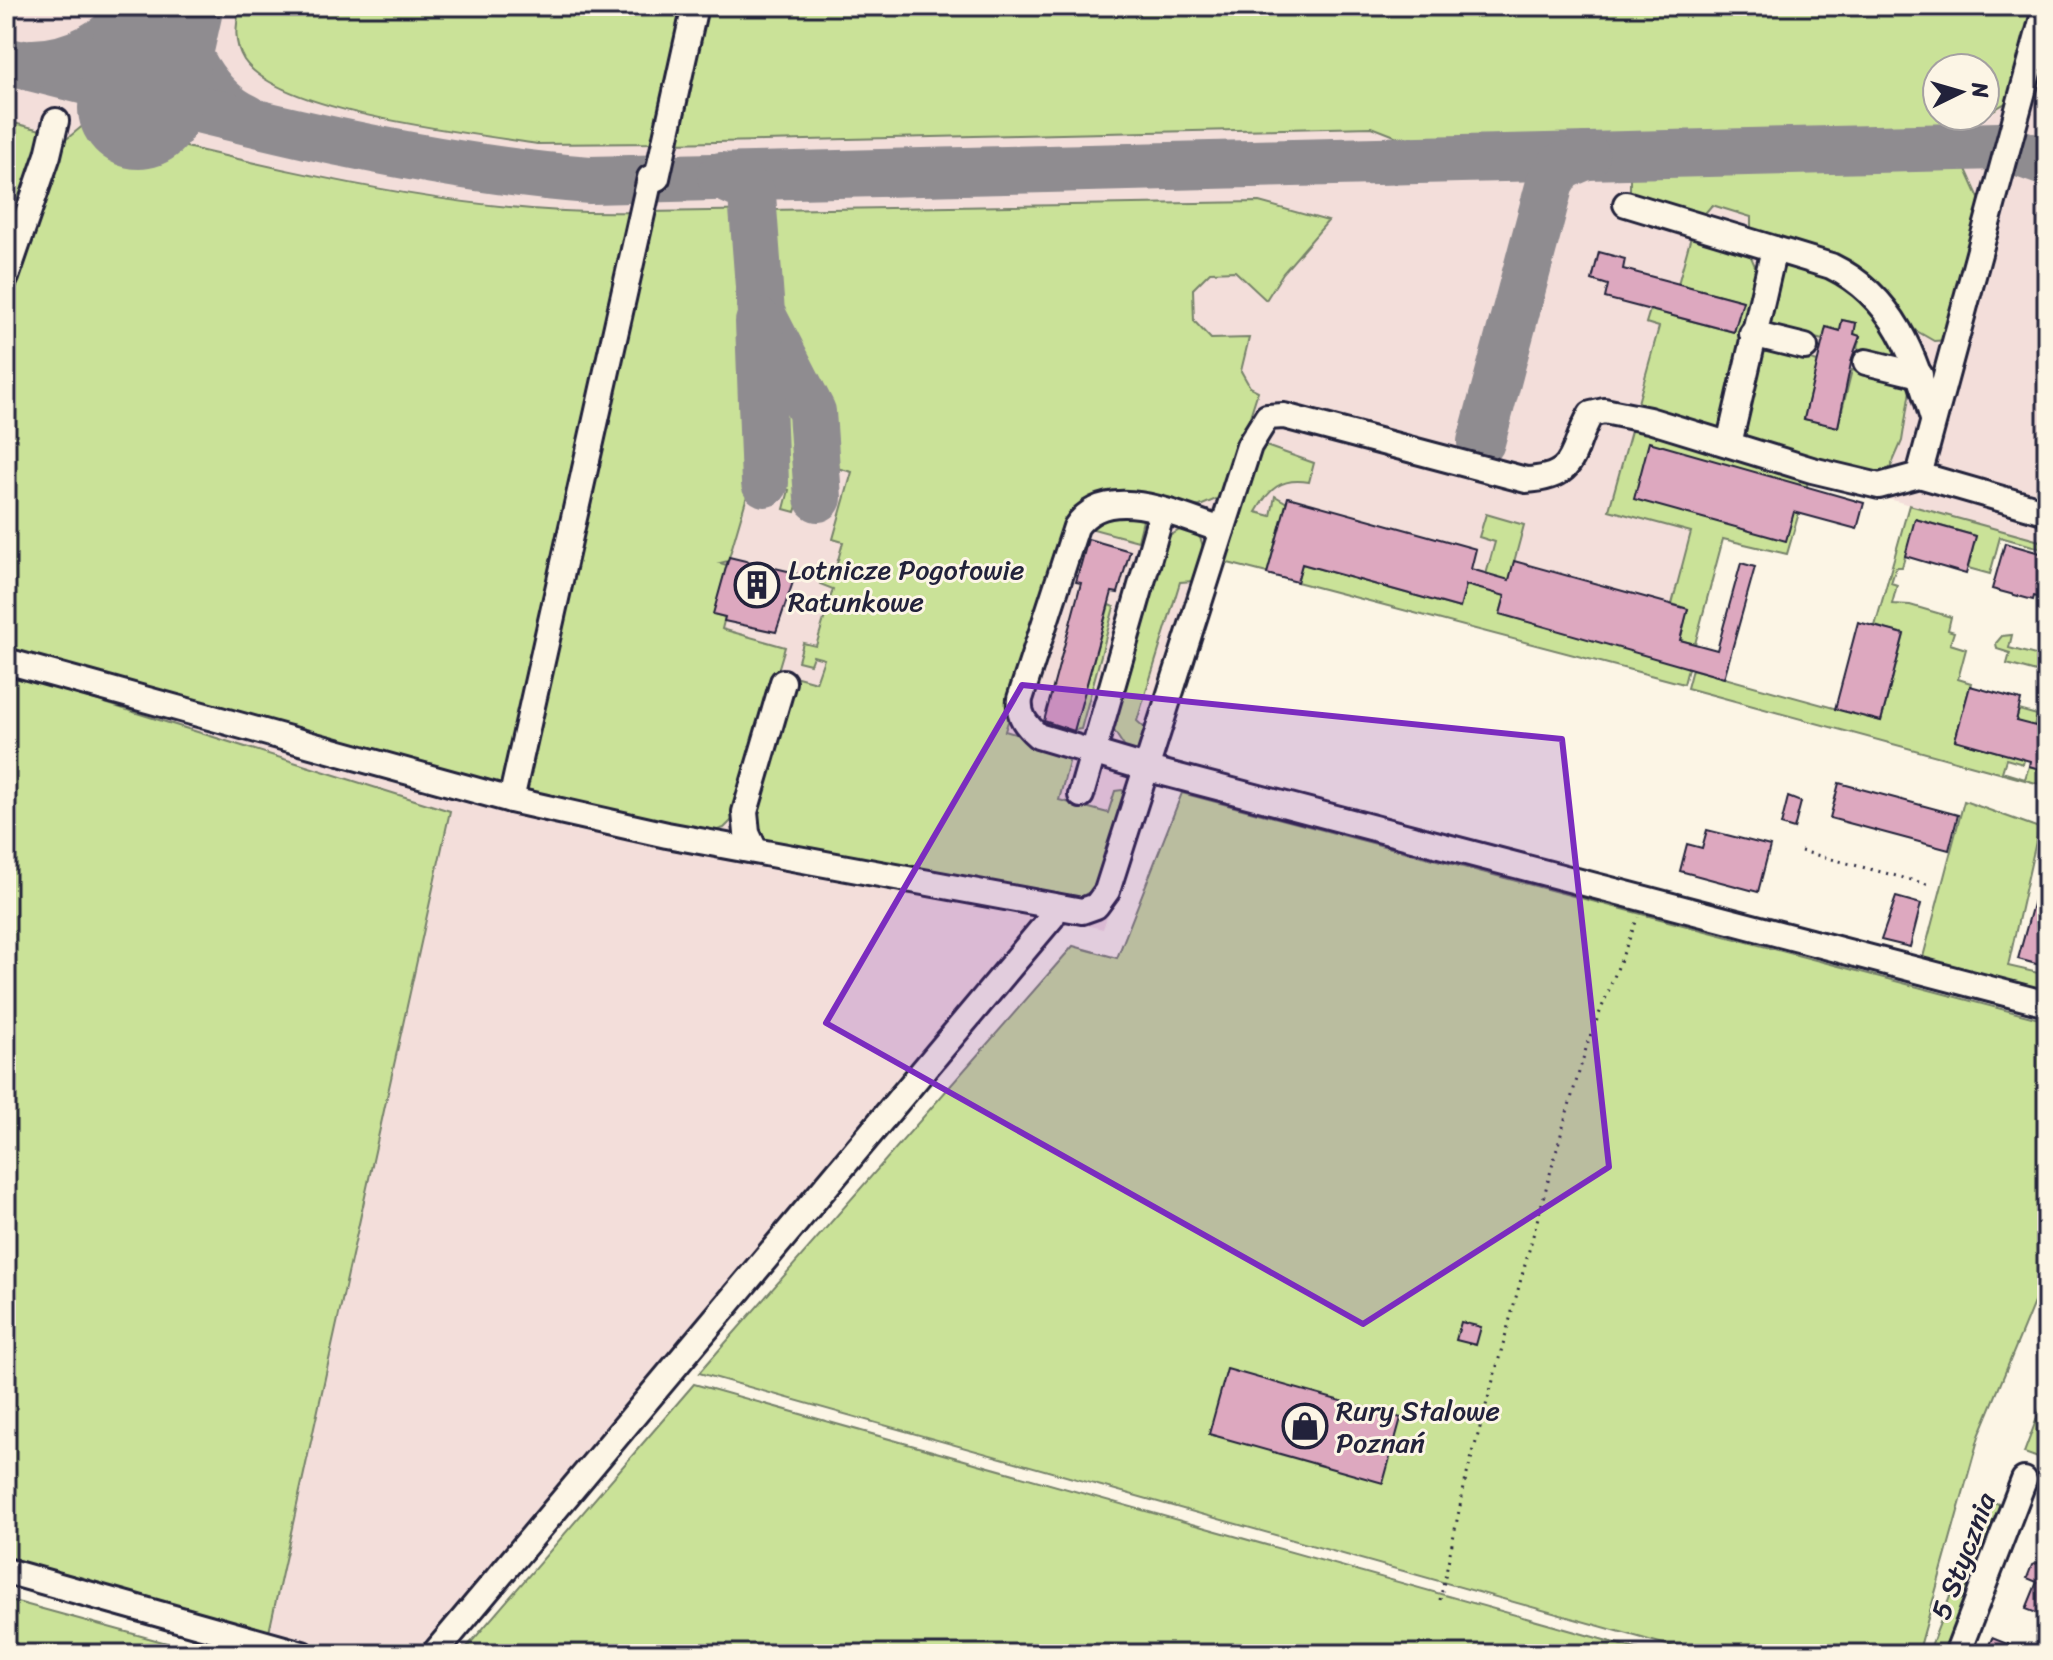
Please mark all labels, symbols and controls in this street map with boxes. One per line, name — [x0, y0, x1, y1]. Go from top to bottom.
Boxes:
north arrow — [1921, 52, 2001, 132]
text: N — [1960, 80, 2001, 100]
place label: Lotnicze Pogotowie Ratunkowe — [788, 545, 1024, 626]
building icon: Lotnicze Pogotowie Ratunkowe — [733, 561, 781, 609]
place label: Rury Stalowe Poznań — [1336, 1386, 1500, 1467]
shop icon: Rury Stalowe Poznań — [1281, 1402, 1329, 1450]
street label: 5 Stycznia — [1916, 1484, 2010, 1627]

